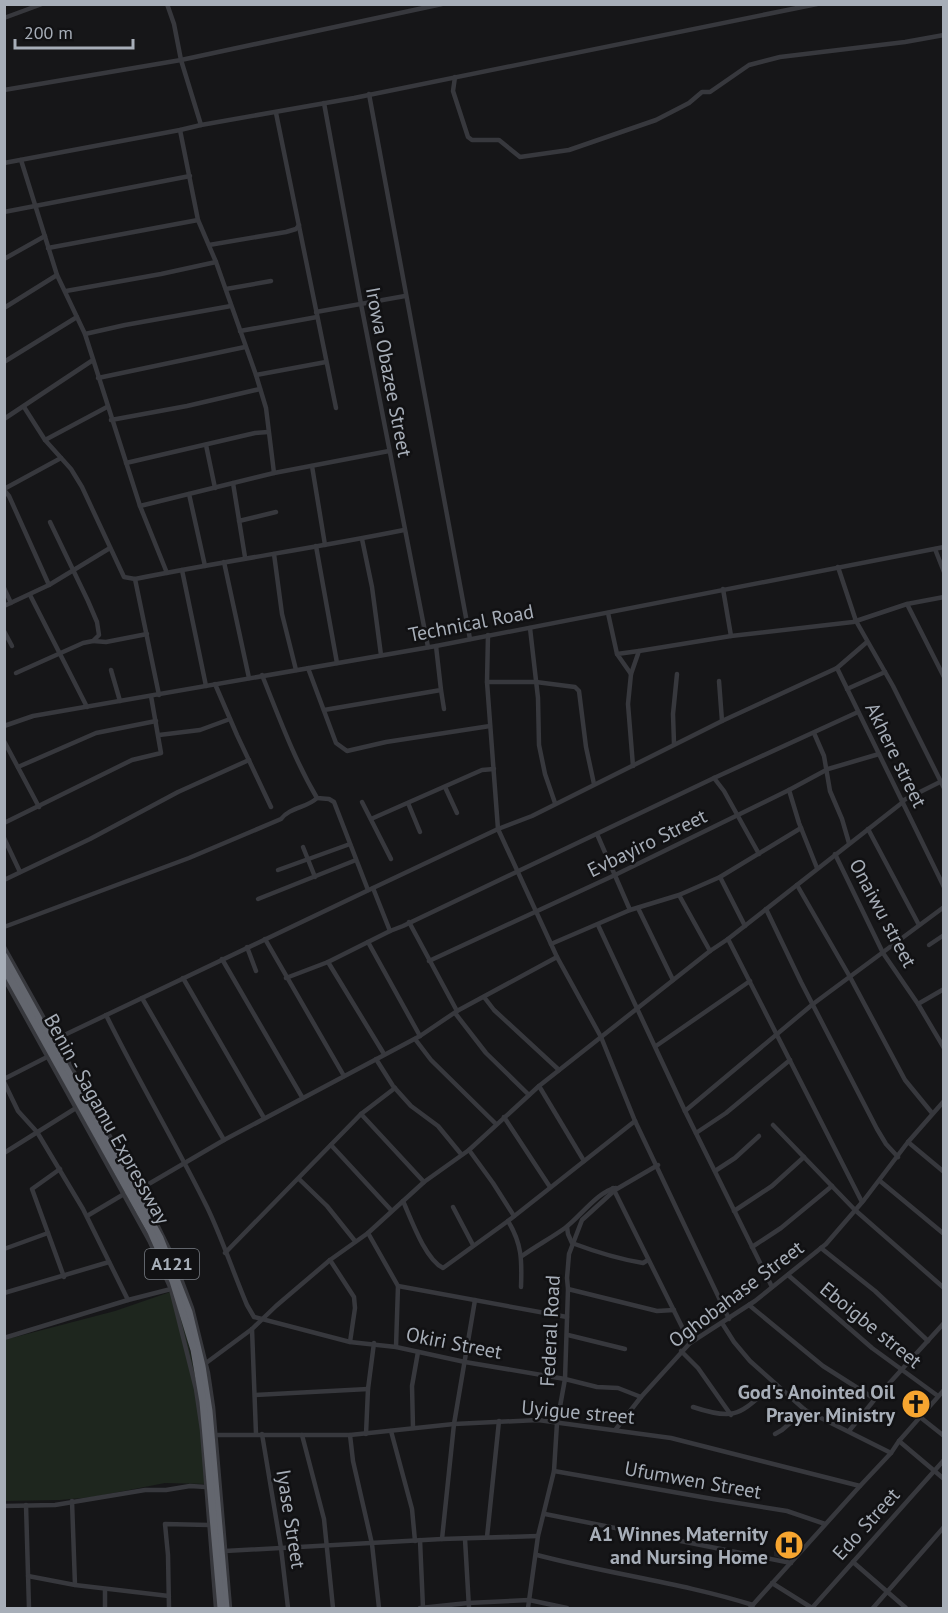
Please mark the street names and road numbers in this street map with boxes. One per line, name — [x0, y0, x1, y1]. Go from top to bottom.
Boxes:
street label: Irowa Obazee Street — [360, 285, 418, 459]
street label: Technical Road — [406, 598, 536, 648]
street label: Akhere street — [859, 698, 933, 812]
street label: Evbayiro Street — [583, 803, 711, 883]
street label: Onaiwu street — [843, 854, 923, 972]
street label: Benin - Sagamu Expressway — [38, 1009, 176, 1229]
street label: Oghobahase Street — [663, 1235, 809, 1353]
road number: A121 — [145, 1249, 199, 1279]
street label: Federal Road — [534, 1275, 566, 1387]
street label: Eboigbe street — [815, 1276, 927, 1374]
street label: Okiri Street — [404, 1321, 504, 1365]
street label: Uyigue street — [520, 1394, 636, 1430]
street label: Ufumwen Street — [623, 1455, 764, 1505]
street label: Iyase Street — [270, 1468, 312, 1571]
street label: Edo Street — [827, 1482, 905, 1566]

